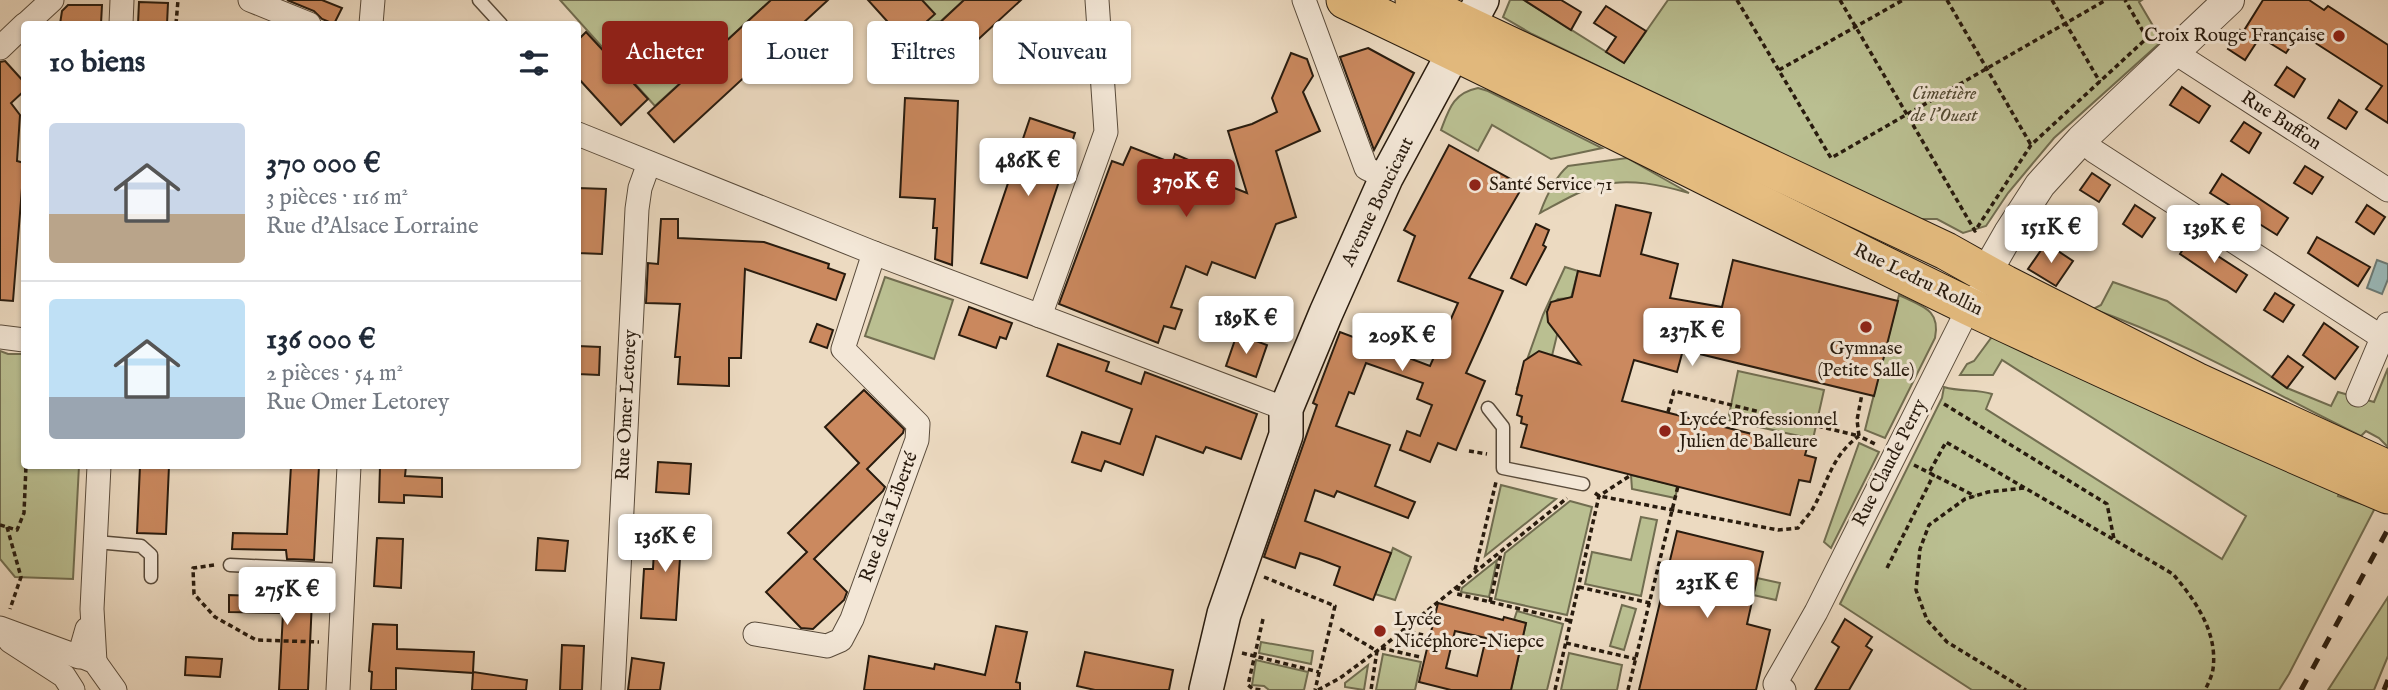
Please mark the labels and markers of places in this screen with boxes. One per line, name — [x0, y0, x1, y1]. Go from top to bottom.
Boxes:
place label: Croix Rouge Française — [2144, 24, 2325, 48]
marker: Croix Rouge Française — [2331, 28, 2347, 44]
pin: 486K € — [971, 138, 1085, 198]
pin: 370K € — [1129, 160, 1243, 219]
place label: Santé Service 71 — [1489, 173, 1612, 197]
marker: Santé Service 71 — [1467, 177, 1483, 193]
pin: 151K € — [1994, 205, 2108, 265]
pin: 139K € — [2157, 205, 2271, 265]
pin: 189K € — [1189, 296, 1303, 356]
pin: 237K € — [1635, 308, 1749, 368]
pin: 209K € — [1345, 314, 1459, 373]
marker: Gymnase (Petite Salle) — [1858, 319, 1874, 335]
place label: Gymnase (Petite Salle) — [1817, 337, 1915, 383]
place label: Lycée Professionnel Julien de Balleure — [1677, 408, 1838, 454]
marker: Lycée Professionnel Julien de Balleure — [1657, 423, 1673, 439]
pin: 136K € — [608, 514, 722, 574]
pin: 231K € — [1650, 560, 1764, 620]
pin: 275K € — [230, 568, 344, 627]
place label: Lycée Nicéphore-Niepce — [1394, 608, 1545, 654]
marker: Lycée Nicéphore-Niepce — [1372, 623, 1388, 639]

